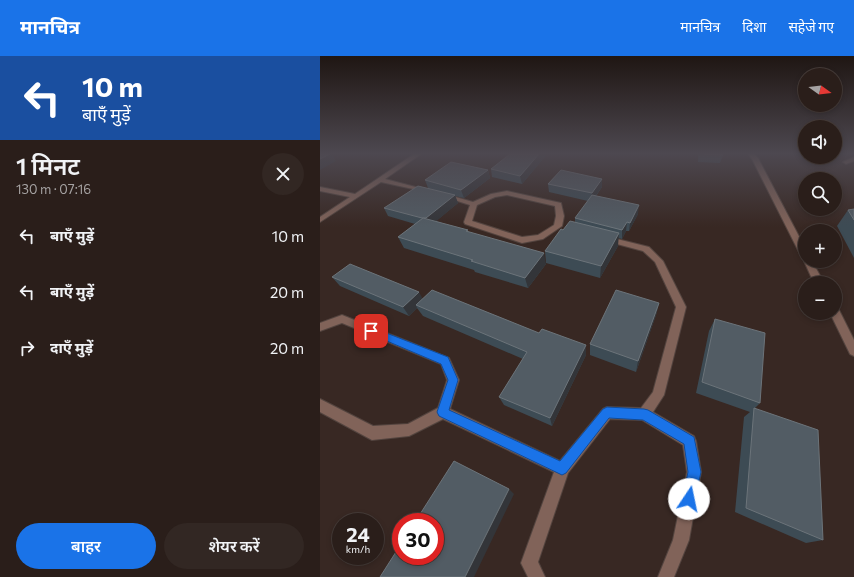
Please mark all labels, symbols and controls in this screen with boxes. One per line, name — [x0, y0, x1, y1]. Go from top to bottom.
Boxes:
text: मानचित्र — [20, 15, 80, 38]
text: मानचित्र — [680, 18, 720, 35]
text: दिशा — [742, 18, 766, 35]
text: सहेजे गए — [788, 18, 834, 35]
north arrow — [798, 68, 842, 112]
map controls — [798, 68, 842, 320]
text: 10 m — [82, 69, 143, 103]
icon: left — [16, 72, 68, 124]
text: बाएँ मुड़ें — [82, 103, 131, 125]
button: sound — [798, 120, 842, 164]
text: 1 मिनट — [16, 151, 80, 180]
button: close — [262, 153, 304, 195]
button: search — [798, 172, 842, 216]
text: 130 m · 07:16 — [16, 181, 91, 197]
button: + — [798, 224, 842, 268]
icon: left — [16, 225, 38, 247]
text: बाएँ मुड़ें — [50, 226, 94, 244]
text: 10 m — [272, 227, 304, 245]
button: − — [798, 276, 842, 320]
icon: left — [16, 281, 38, 303]
text: बाएँ मुड़ें — [50, 282, 94, 300]
text: 20 m — [270, 283, 304, 301]
pin — [354, 314, 388, 348]
icon: arrive — [360, 320, 382, 342]
icon: right — [16, 337, 38, 359]
text: दाएँ मुड़ें — [50, 338, 93, 356]
text: 20 m — [270, 339, 304, 357]
position arrow — [668, 478, 710, 520]
speed limit sign: 30 — [392, 513, 444, 565]
text: 24 — [346, 522, 370, 546]
button: बाहर — [16, 523, 156, 569]
button: शेयर करें — [164, 523, 304, 569]
text: km/h — [346, 543, 370, 555]

